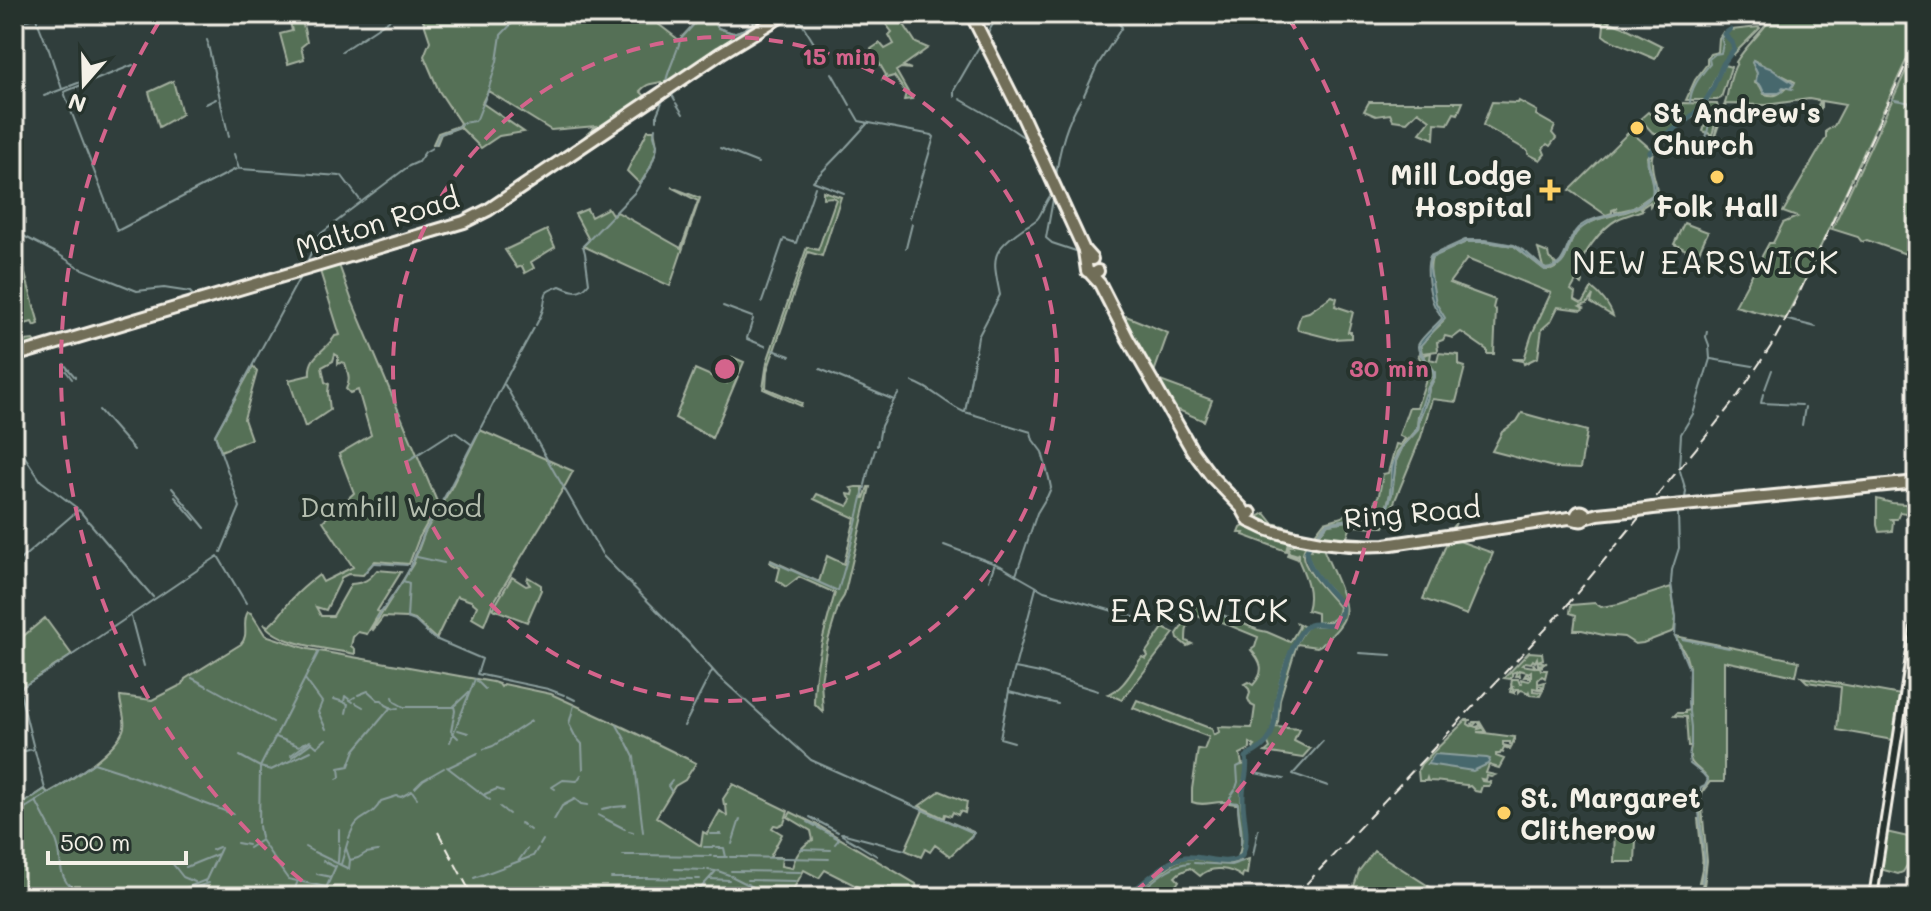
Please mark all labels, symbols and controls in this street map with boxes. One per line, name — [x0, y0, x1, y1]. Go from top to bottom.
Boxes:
text: 15 min — [802, 40, 876, 71]
north arrow — [44, 44, 124, 124]
text: N — [64, 87, 90, 120]
place label: St Andrew's Church — [1653, 94, 1821, 162]
marker: St Andrew's Church — [1628, 119, 1646, 137]
place label: Mill Lodge Hospital — [1390, 156, 1532, 224]
marker: Folk Hall — [1708, 168, 1726, 186]
street label: Malton Road — [291, 179, 463, 265]
marker: Mill Lodge Hospital — [1539, 179, 1561, 201]
place label: Folk Hall — [1656, 188, 1778, 224]
district label: NEW EARSWICK — [1572, 240, 1840, 282]
text: 30 min — [1349, 352, 1429, 383]
centre of rings — [711, 355, 739, 383]
park label: Damhill Wood — [300, 488, 482, 524]
street label: Ring Road — [1342, 488, 1482, 536]
district label: EARSWICK — [1110, 588, 1290, 630]
place label: St. Margaret Clitherow — [1520, 779, 1701, 847]
marker: St. Margaret Clitherow — [1495, 804, 1513, 822]
scale bar — [48, 815, 186, 865]
text: 500 m — [60, 826, 130, 857]

